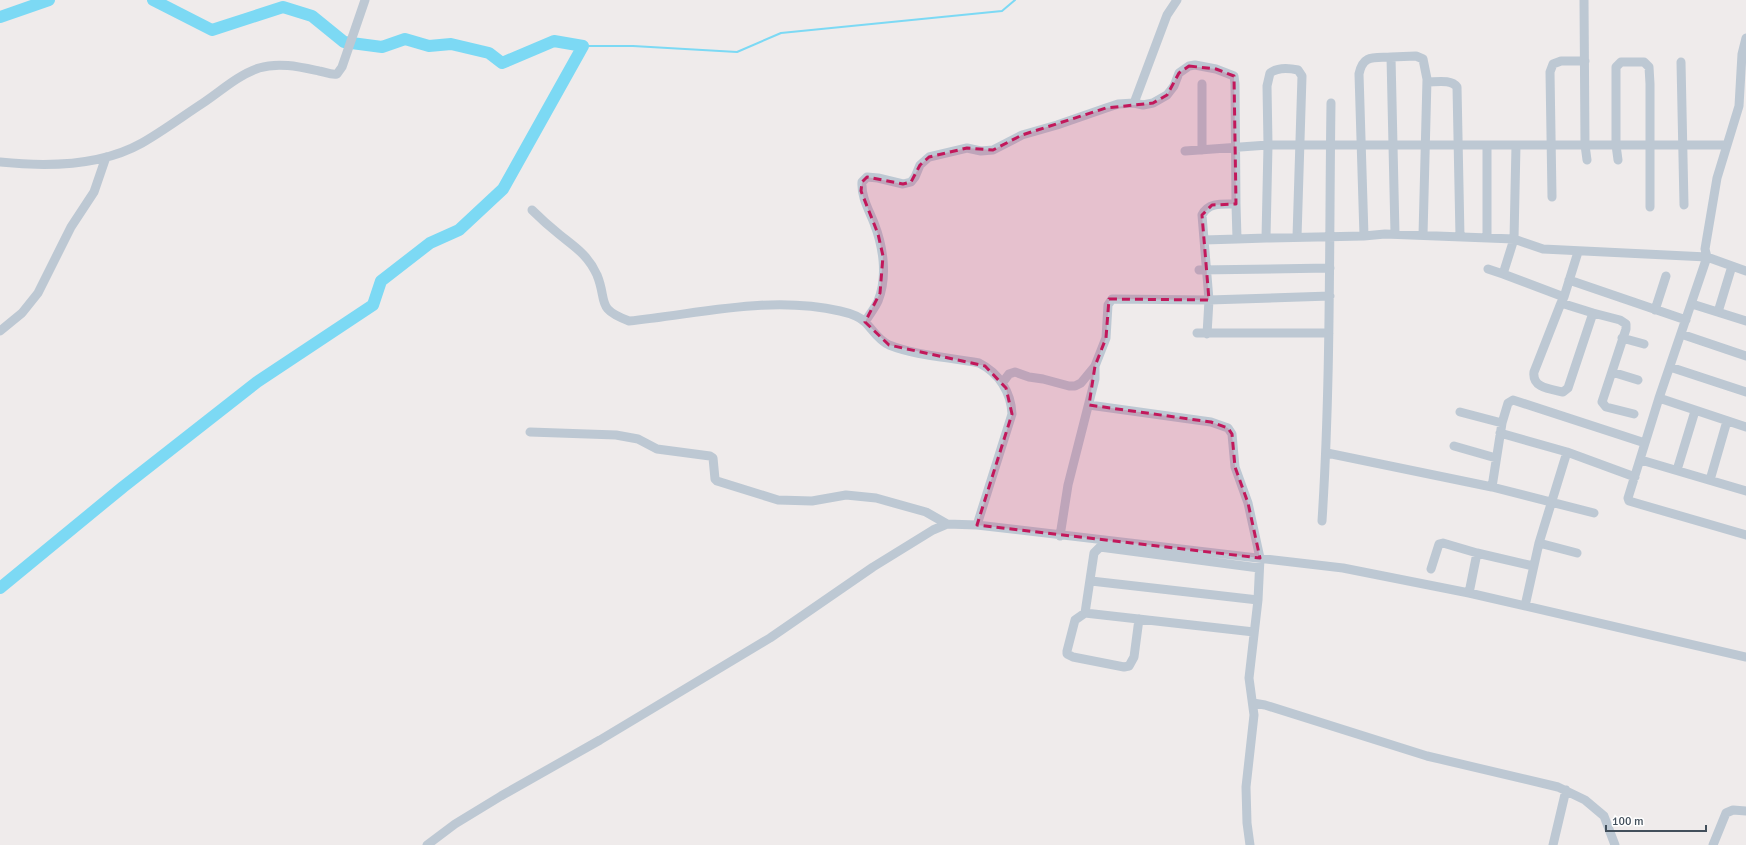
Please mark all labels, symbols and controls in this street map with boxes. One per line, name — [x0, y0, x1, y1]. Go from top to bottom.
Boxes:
scale bar — [1606, 807, 1706, 833]
text: 100 m — [1612, 814, 1644, 829]

